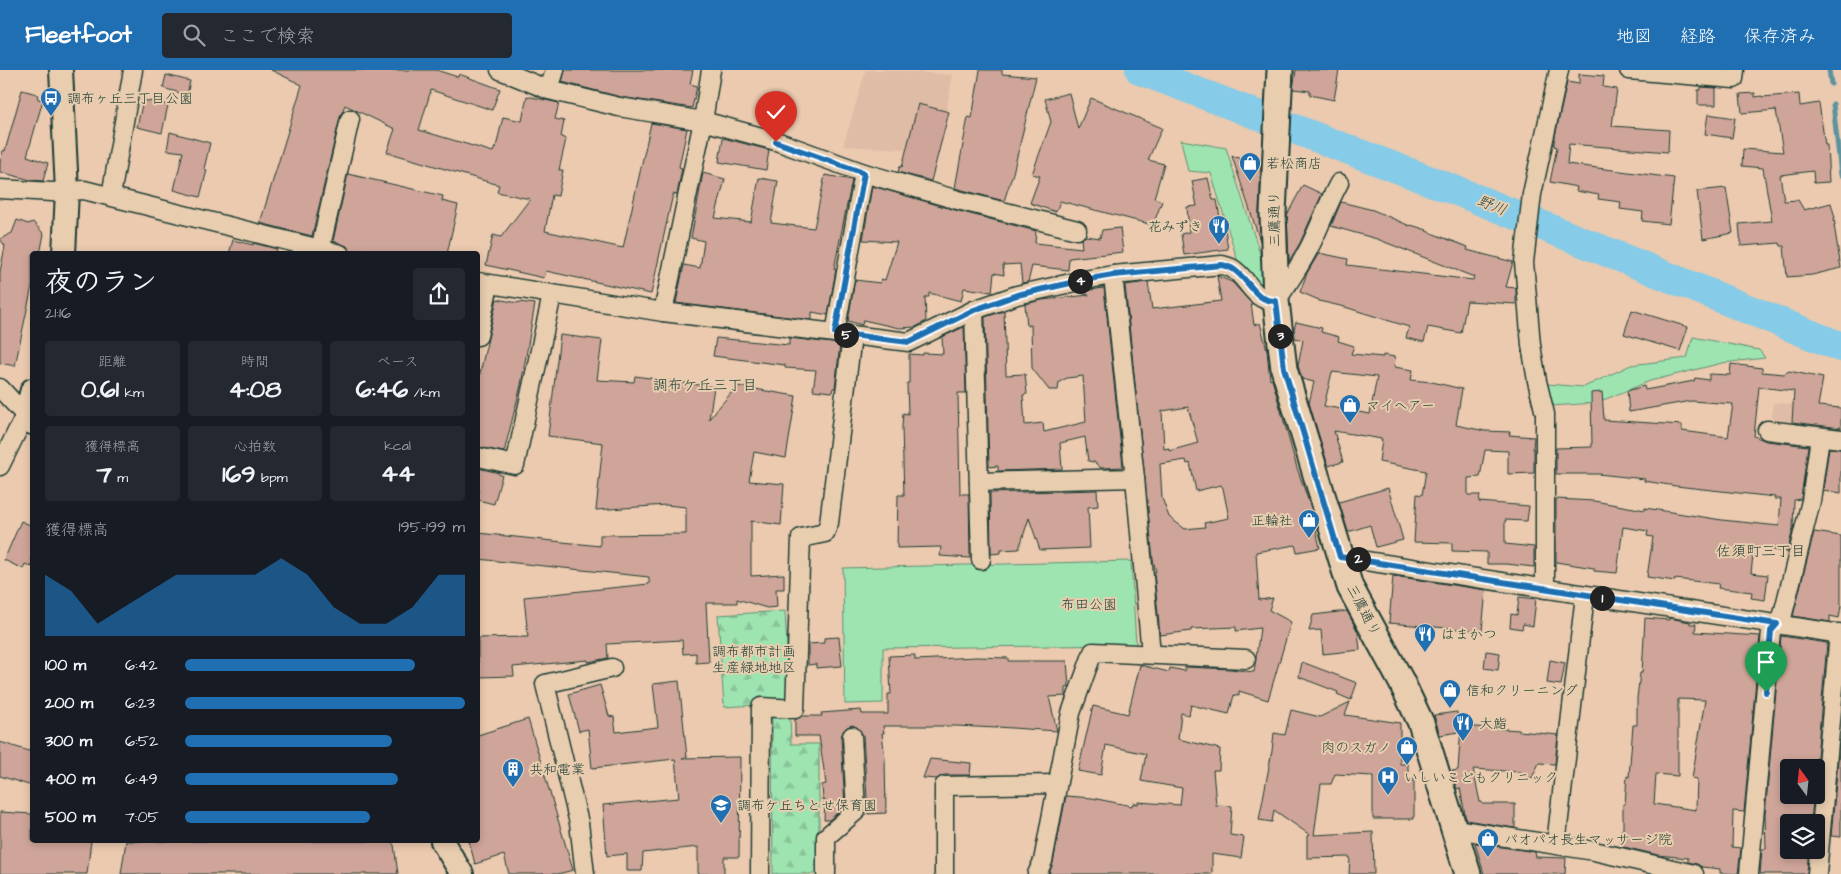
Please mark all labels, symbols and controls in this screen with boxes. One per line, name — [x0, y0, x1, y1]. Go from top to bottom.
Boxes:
search box — [162, 13, 512, 58]
text: Fleetfoot — [25, 18, 132, 52]
icon: search — [180, 21, 208, 49]
text: ここで検索 — [220, 23, 315, 50]
text: 地図 — [1616, 24, 1652, 49]
text: 経路 — [1680, 24, 1716, 49]
text: 保存済み — [1744, 24, 1816, 49]
bus stop icon: 調布ヶ丘三丁目公園 — [39, 86, 63, 117]
place label: 調布ヶ丘三丁目公園 — [67, 89, 193, 109]
pin — [755, 91, 797, 142]
icon: check — [762, 98, 790, 126]
shop icon: 若松商店 — [1238, 151, 1262, 182]
place label: 若松商店 — [1266, 154, 1322, 174]
water label: 野川 — [1474, 190, 1510, 221]
street label: 三鷹通り — [1265, 191, 1285, 247]
restaurant icon: 花みずき — [1207, 214, 1231, 245]
place label: 花みずき — [1148, 217, 1203, 237]
text: 夜のラン — [45, 263, 157, 302]
button: share — [413, 268, 465, 320]
pin: 4 — [1068, 268, 1092, 294]
text: 4 — [1076, 271, 1085, 291]
text: 21:16 — [45, 302, 71, 324]
pin: 5 — [834, 322, 858, 348]
pin: 3 — [1268, 324, 1292, 348]
text: 5 — [842, 325, 851, 345]
text: 3 — [1277, 326, 1284, 346]
text: 距離 — [98, 352, 126, 372]
text: 時間 — [241, 352, 269, 372]
text: ペース — [377, 352, 418, 372]
text: 0.61 — [81, 372, 119, 407]
text: 4:08 — [228, 372, 282, 407]
text: 6:46 — [356, 372, 408, 407]
district label: 調布ケ丘三丁目 — [652, 375, 758, 396]
text: km — [119, 383, 144, 403]
text: /km — [408, 383, 440, 403]
shop icon: マイヘアー — [1338, 393, 1362, 424]
place label: マイヘアー — [1366, 396, 1435, 416]
text: kcal — [384, 436, 411, 456]
text: 獲得標高 — [84, 437, 140, 457]
text: 心拍数 — [234, 437, 276, 457]
text: 44 — [381, 456, 415, 491]
text: 7 — [96, 457, 112, 492]
text: 169 — [222, 457, 255, 492]
text: m — [112, 468, 128, 488]
text: bpm — [255, 468, 288, 488]
shop icon: 正輪社 — [1297, 508, 1321, 539]
place label: 正輪社 — [1251, 511, 1293, 531]
text: 195–199 m — [398, 516, 465, 538]
text: 獲得標高 — [45, 519, 109, 541]
district label: 佐須町三丁目 — [1716, 541, 1806, 562]
pin: 2 — [1346, 546, 1370, 572]
text: 2 — [1354, 549, 1363, 569]
street label: 三鷹通り — [1341, 581, 1385, 640]
pin: 1 — [1590, 586, 1614, 610]
text: 1 — [1602, 588, 1603, 608]
park label: 布田公園 — [1061, 595, 1117, 615]
restaurant icon: はまかつ — [1413, 622, 1437, 653]
place label: はまかつ — [1441, 625, 1497, 645]
pin — [1745, 641, 1787, 692]
park label: 調布都市計画 生産緑地地区 — [712, 642, 796, 678]
icon: arrive — [1752, 648, 1780, 676]
text: 100 m — [45, 654, 86, 676]
text: 6:42 — [125, 654, 158, 676]
shop icon: 信和クリーニング — [1438, 678, 1462, 709]
place label: 信和クリーニング — [1466, 681, 1578, 701]
text: 200 m — [45, 692, 93, 714]
text: 6:23 — [125, 692, 155, 714]
restaurant icon: 大鮨 — [1451, 711, 1475, 742]
place label: 大鮨 — [1479, 714, 1507, 734]
text: 300 m — [45, 730, 92, 752]
text: 6:52 — [125, 730, 158, 752]
shop icon: 肉のスガノ — [1395, 735, 1419, 766]
place label: 肉のスガノ — [1321, 738, 1391, 758]
building icon: 共和電業 — [501, 757, 525, 788]
north arrow — [1780, 759, 1825, 804]
map controls — [1780, 759, 1825, 859]
place label: 共和電業 — [529, 760, 585, 780]
hospital icon: いしいこどもクリニック — [1376, 765, 1400, 796]
text: 400 m — [45, 768, 95, 790]
text: 6:49 — [125, 768, 158, 790]
place label: いしいこどもクリニック — [1404, 768, 1558, 788]
school or university icon: 調布ケ丘ちとせ保育園 — [709, 793, 733, 824]
place label: 調布ケ丘ちとせ保育園 — [737, 796, 877, 816]
text: 500 m — [45, 806, 95, 828]
text: 7:05 — [125, 806, 159, 828]
button: layers — [1780, 814, 1825, 859]
shop icon: パオパオ長生マッサージ院 — [1476, 827, 1500, 858]
place label: パオパオ長生マッサージ院 — [1504, 830, 1672, 850]

